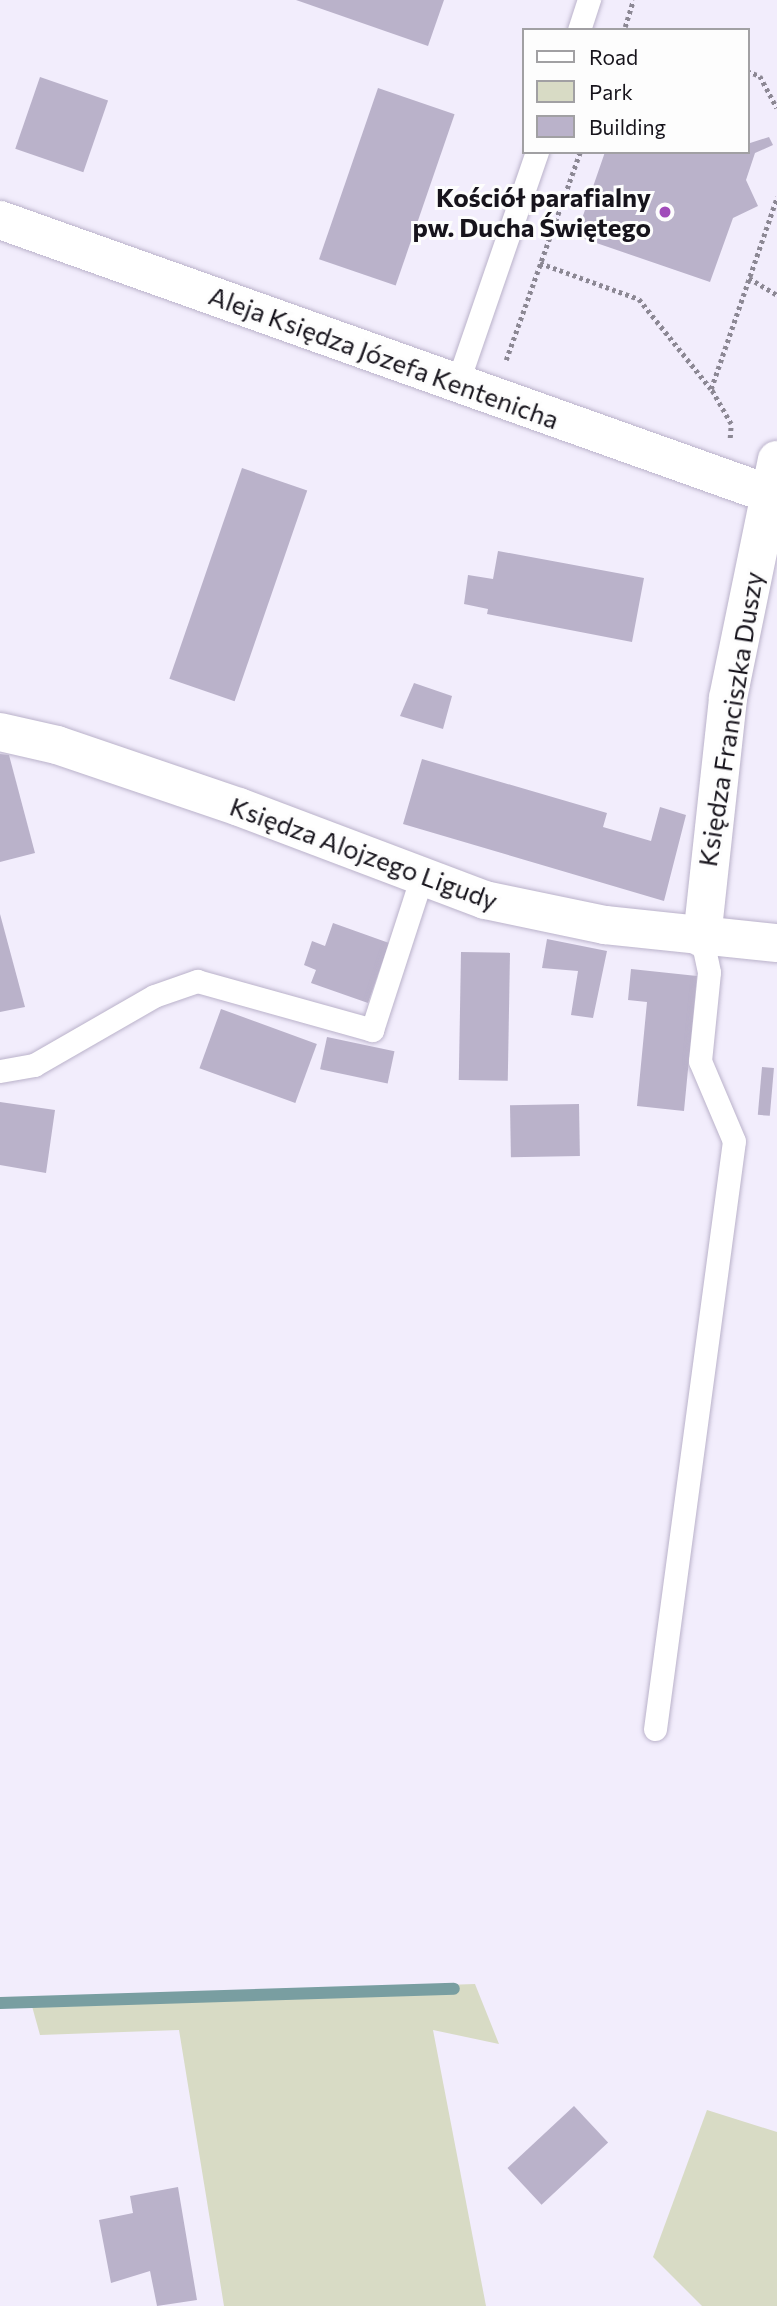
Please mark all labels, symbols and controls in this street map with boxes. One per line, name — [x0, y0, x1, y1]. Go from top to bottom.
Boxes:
legend — [522, 28, 749, 154]
text: Road — [589, 44, 638, 69]
text: Park — [589, 79, 633, 104]
text: Building — [589, 114, 666, 139]
place label: Kościół parafialny pw. Ducha Świętego — [412, 181, 651, 242]
marker: Kościół parafialny pw. Ducha Świętego — [657, 204, 673, 220]
street label: Aleja Księdza Józefa Kentenicha — [205, 279, 563, 435]
street label: Księdza Franciszka Duszy — [691, 569, 769, 869]
street label: Księdza Alojzego Ligudy — [226, 790, 502, 916]

